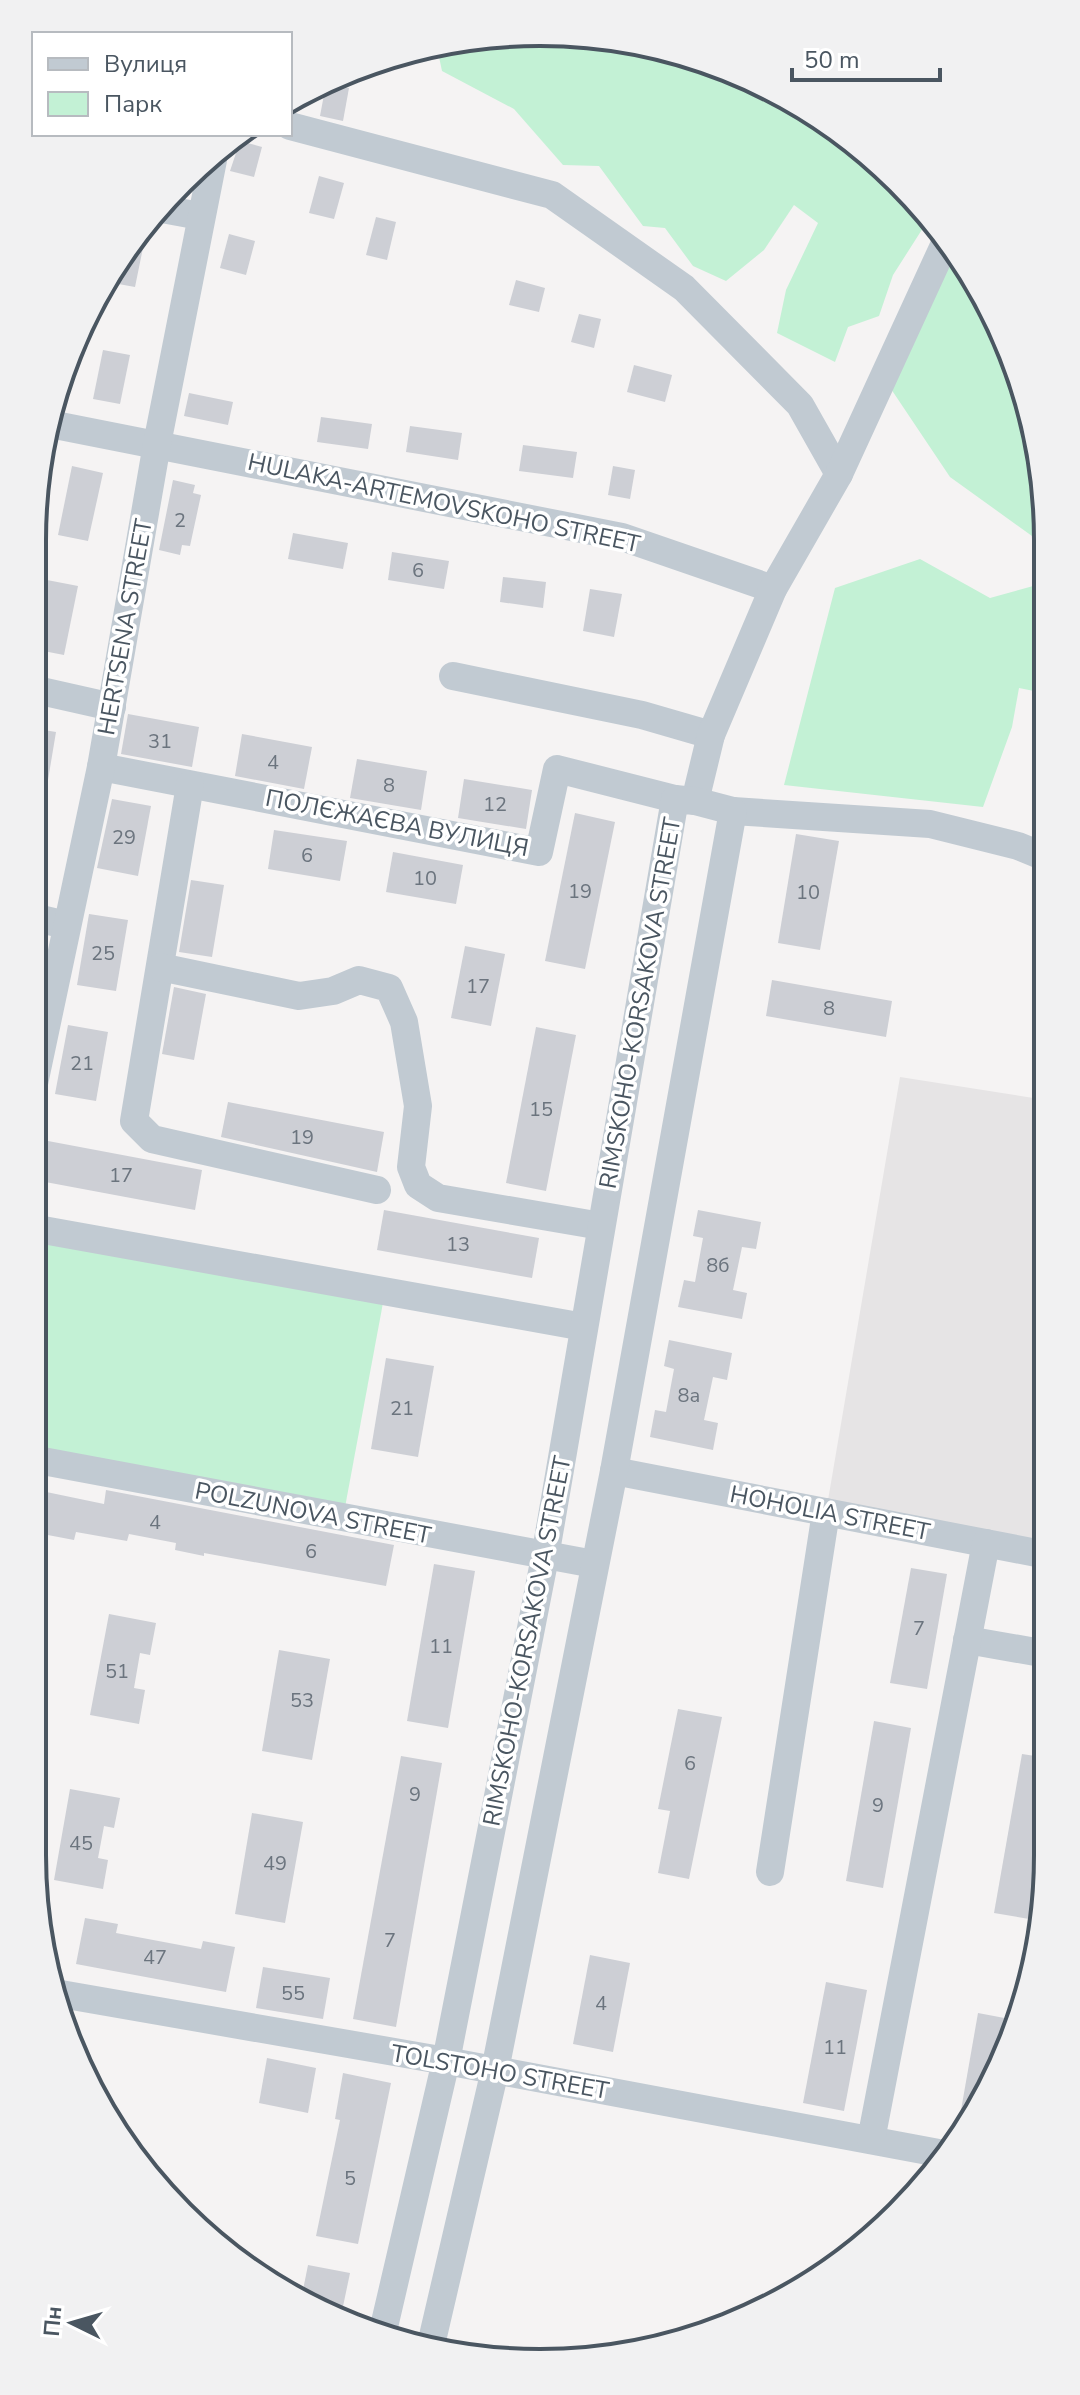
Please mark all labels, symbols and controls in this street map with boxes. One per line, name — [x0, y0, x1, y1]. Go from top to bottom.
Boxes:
legend — [32, 32, 292, 136]
scale bar — [792, 32, 940, 82]
text: 50 m — [804, 44, 860, 76]
text: Вулиця — [104, 48, 187, 80]
text: Парк — [104, 88, 162, 120]
street label: HULAKA-ARTEMOVSKOHO STREET — [245, 446, 644, 560]
house number: 2 — [174, 507, 186, 534]
street label: HERTSENA STREET — [90, 516, 160, 738]
house number: 6 — [412, 557, 424, 584]
house number: 31 — [148, 728, 172, 755]
house number: 4 — [267, 749, 279, 776]
house number: 8 — [383, 772, 395, 799]
street label: ПОЛЄЖАЄВА ВУЛИЦЯ — [263, 782, 531, 864]
house number: 12 — [483, 791, 507, 818]
street label: RIMSKOHO-KORSAKOVA STREET — [592, 814, 689, 1191]
house number: 29 — [112, 824, 136, 851]
house number: 6 — [301, 842, 313, 869]
house number: 10 — [413, 865, 437, 892]
house number: 19 — [568, 878, 592, 905]
house number: 10 — [796, 879, 820, 906]
house number: 25 — [91, 940, 115, 967]
house number: 17 — [466, 973, 490, 1000]
house number: 8 — [823, 995, 835, 1022]
house number: 21 — [70, 1050, 94, 1077]
house number: 15 — [529, 1096, 553, 1123]
house number: 19 — [290, 1124, 314, 1151]
house number: 17 — [109, 1162, 133, 1189]
house number: 13 — [446, 1231, 470, 1258]
house number: 8б — [706, 1252, 730, 1279]
house number: 8а — [678, 1382, 700, 1409]
house number: 21 — [390, 1395, 414, 1422]
street label: RIMSKOHO-KORSAKOVA STREET — [475, 1453, 579, 1829]
street label: POLZUNOVA STREET — [192, 1474, 434, 1552]
street label: HOHOLIA STREET — [727, 1478, 933, 1548]
house number: 4 — [149, 1509, 161, 1536]
house number: 6 — [305, 1538, 317, 1565]
house number: 7 — [913, 1615, 925, 1642]
house number: 11 — [429, 1633, 453, 1660]
house number: 51 — [105, 1658, 129, 1685]
house number: 53 — [290, 1687, 314, 1714]
house number: 6 — [684, 1750, 696, 1777]
house number: 9 — [409, 1781, 421, 1808]
house number: 9 — [872, 1792, 884, 1819]
house number: 45 — [69, 1830, 93, 1857]
house number: 49 — [263, 1850, 287, 1877]
house number: 7 — [384, 1927, 396, 1954]
house number: 47 — [143, 1944, 167, 1971]
house number: 55 — [281, 1980, 305, 2007]
house number: 4 — [595, 1990, 607, 2017]
house number: 11 — [823, 2034, 847, 2061]
street label: TOLSTOHO STREET — [389, 2037, 612, 2107]
house number: 5 — [344, 2165, 356, 2192]
north arrow — [32, 2283, 112, 2363]
text: Пн — [37, 2305, 69, 2338]

